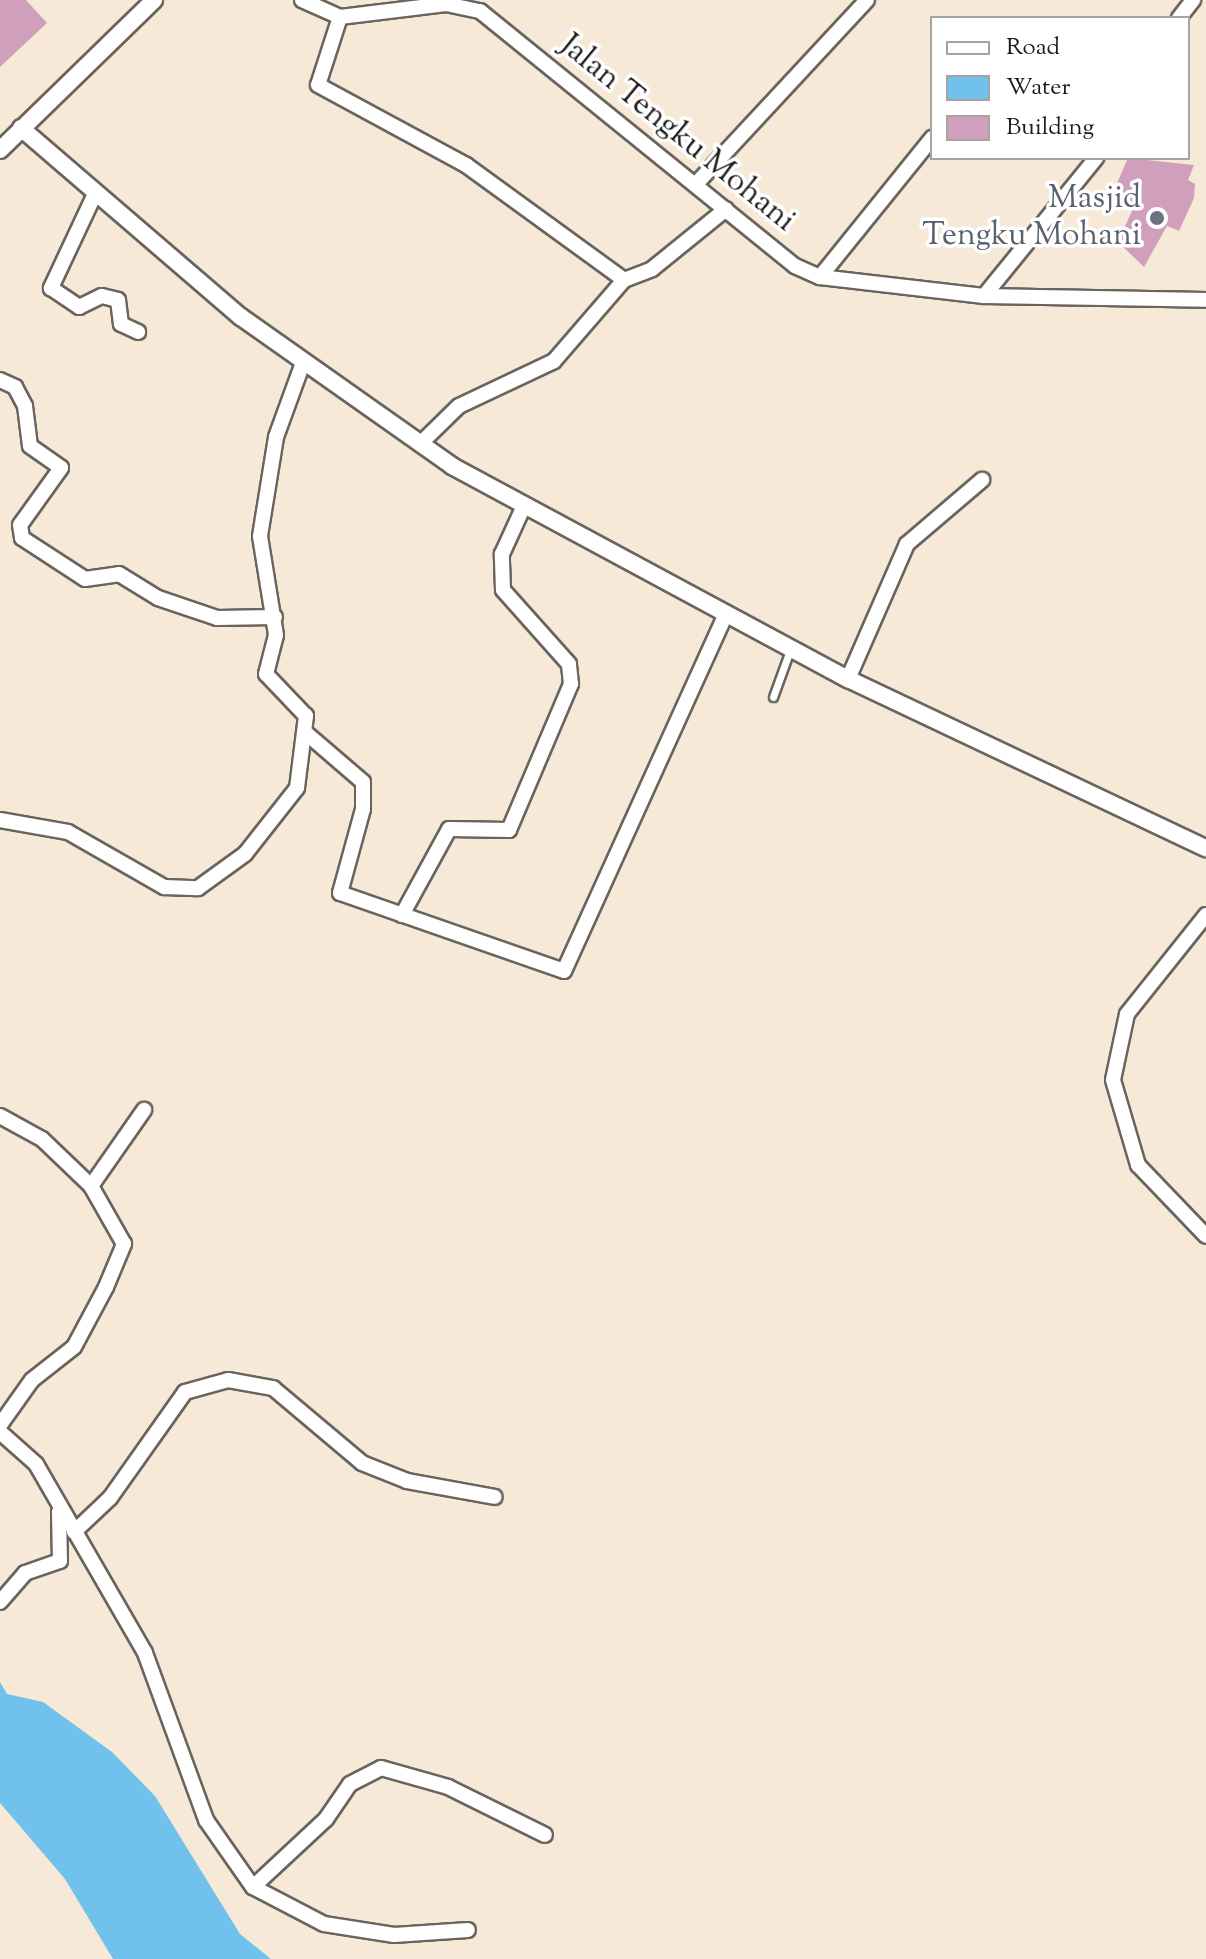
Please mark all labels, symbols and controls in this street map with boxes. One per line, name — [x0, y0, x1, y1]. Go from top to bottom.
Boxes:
legend — [930, 16, 1190, 160]
street label: Jalan Tengku Mohani — [551, 27, 803, 241]
text: Road — [1006, 31, 1060, 65]
text: Water — [1006, 71, 1070, 105]
text: Building — [1006, 111, 1094, 145]
place label: Masjid Tengku Mohani — [922, 181, 1141, 256]
marker: Masjid Tengku Mohani — [1148, 209, 1166, 227]

